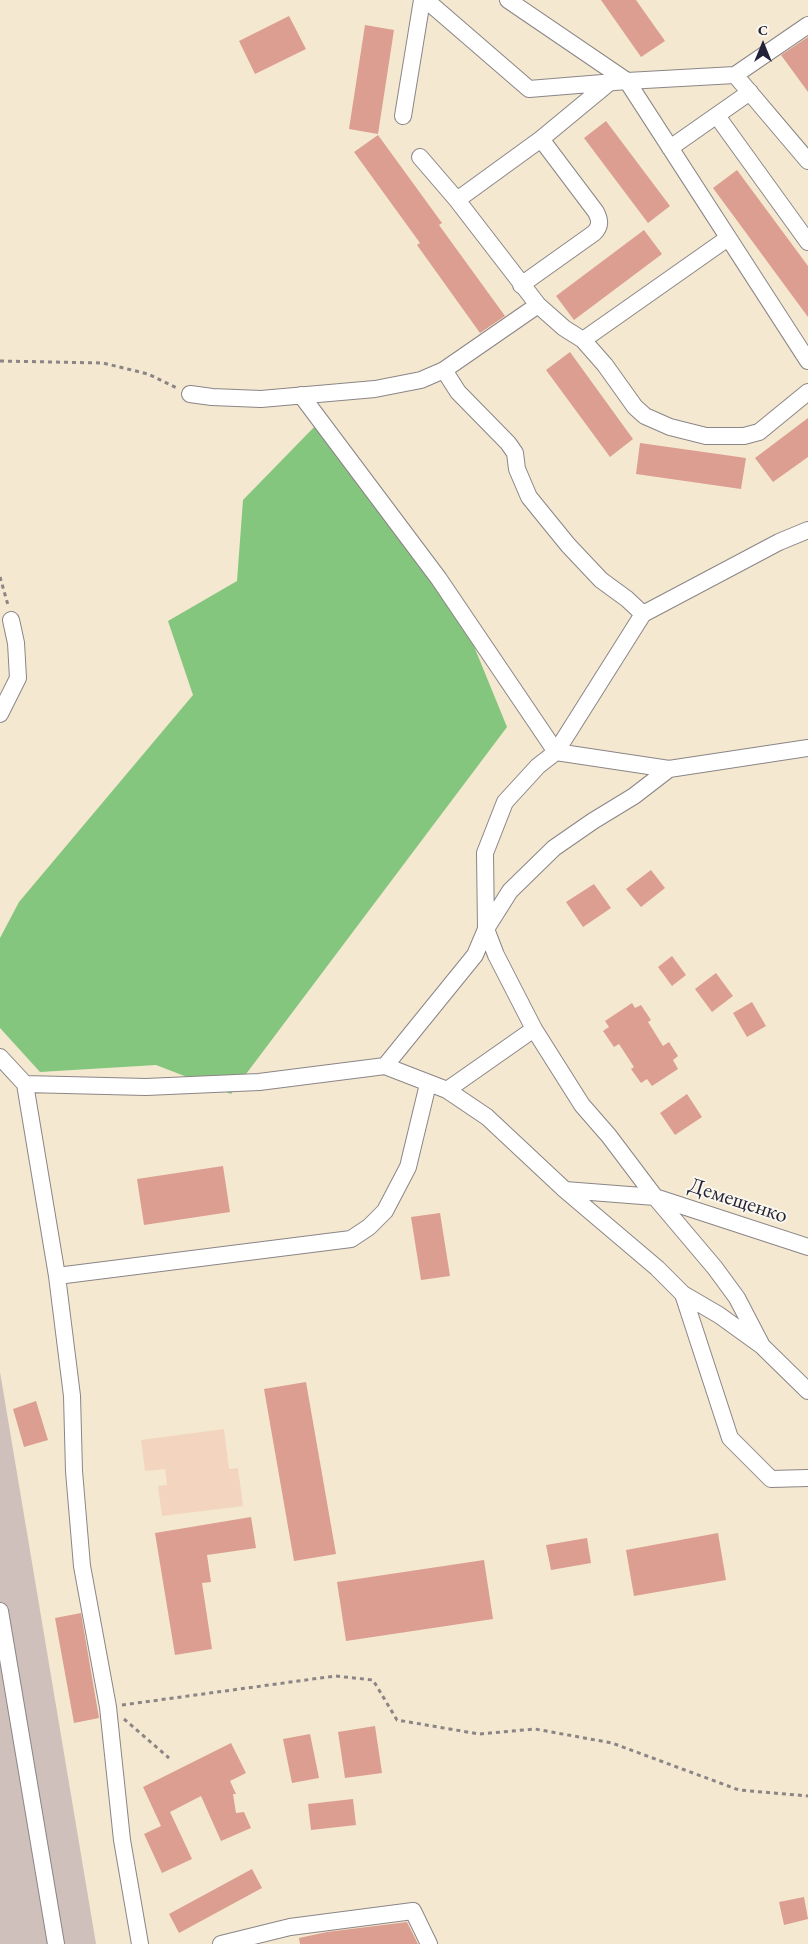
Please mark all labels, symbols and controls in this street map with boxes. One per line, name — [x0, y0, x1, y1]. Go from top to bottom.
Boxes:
north arrow — [738, 20, 788, 70]
text: С — [758, 21, 768, 39]
street label: Демещенко — [685, 1173, 791, 1229]

